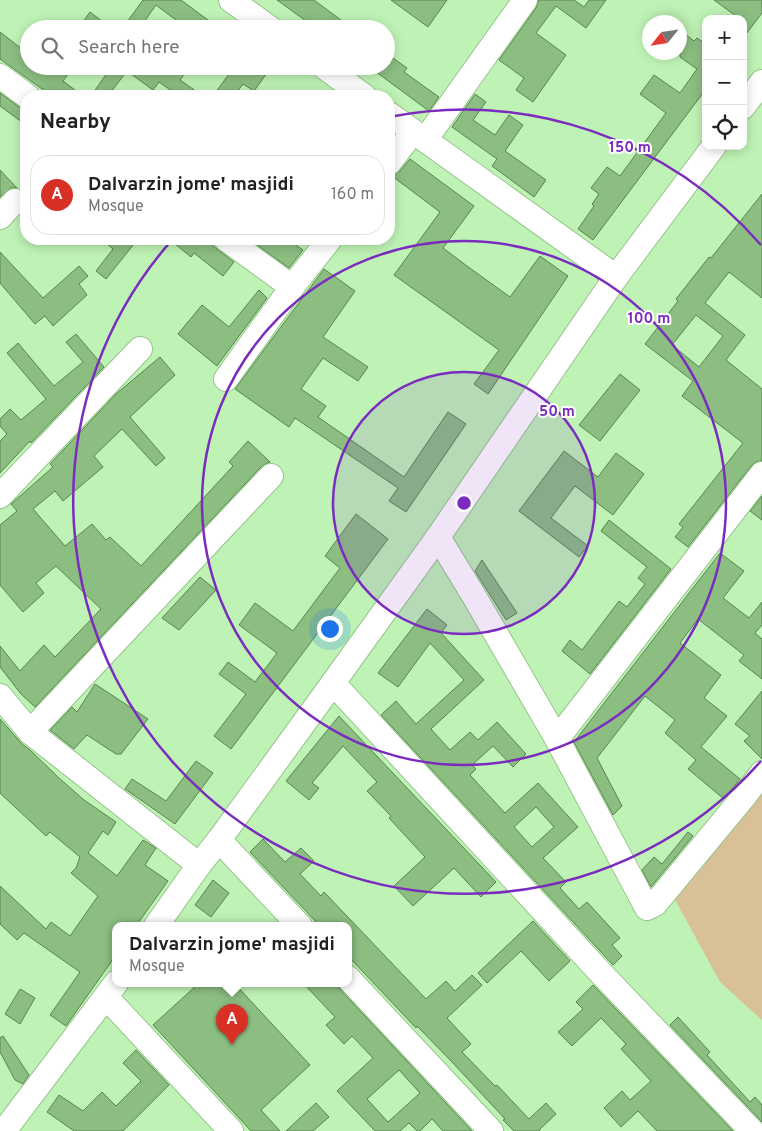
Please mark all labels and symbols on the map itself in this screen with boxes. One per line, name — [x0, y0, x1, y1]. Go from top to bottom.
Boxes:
north arrow — [642, 15, 687, 60]
text: 150 m — [609, 139, 651, 158]
text: 100 m — [628, 310, 670, 329]
text: 50 m — [539, 403, 575, 422]
centre of rings — [455, 494, 473, 512]
your location — [317, 616, 343, 642]
pin: A — [216, 1004, 248, 1045]

